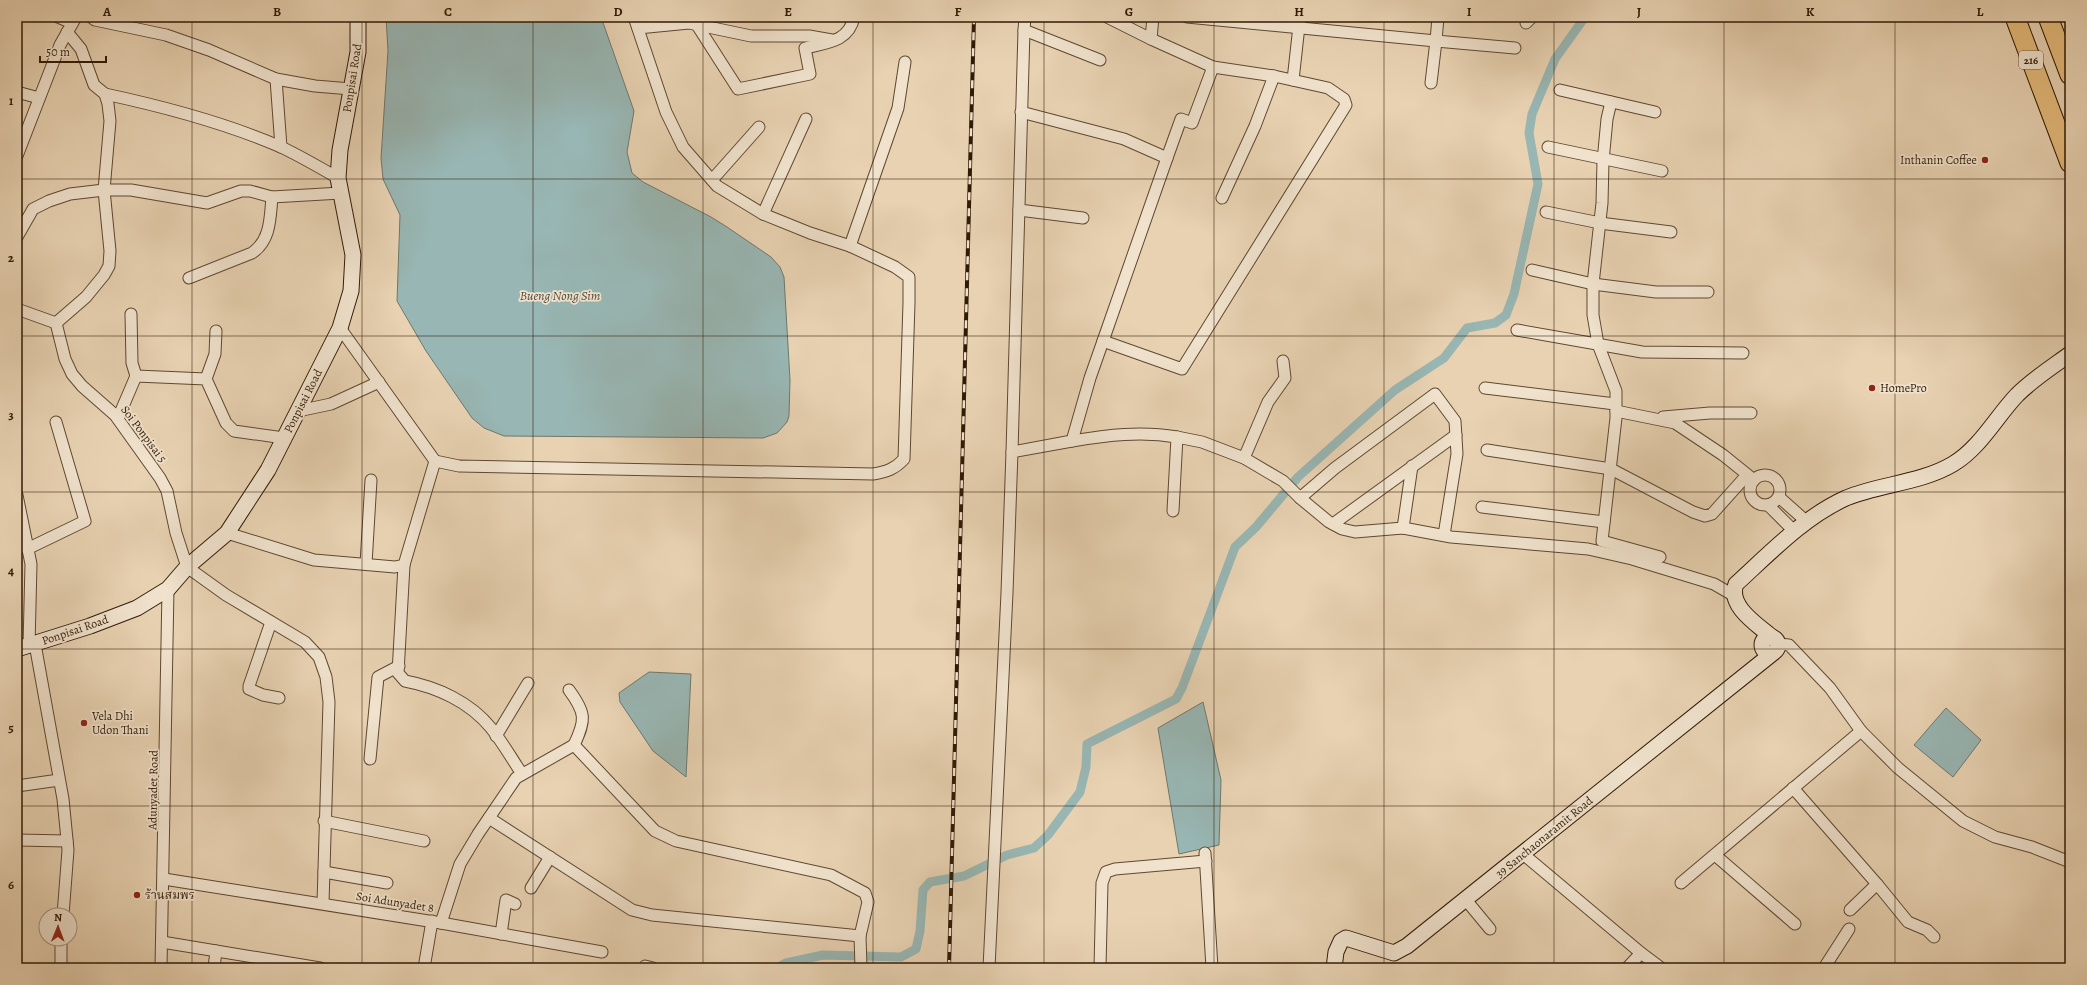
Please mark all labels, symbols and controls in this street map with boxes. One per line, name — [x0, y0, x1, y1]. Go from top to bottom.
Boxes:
text: A — [102, 3, 112, 20]
text: B — [273, 3, 281, 20]
text: C — [444, 3, 452, 20]
text: D — [613, 3, 623, 20]
text: E — [784, 3, 792, 20]
text: F — [955, 3, 962, 20]
text: G — [1125, 3, 1133, 20]
text: H — [1294, 3, 1304, 20]
text: I — [1467, 3, 1472, 20]
text: J — [1637, 3, 1641, 20]
text: K — [1806, 3, 1815, 20]
text: L — [1977, 3, 1984, 20]
scale bar — [40, 38, 106, 64]
street label: Ponpisai Road — [339, 42, 365, 114]
text: 50 m — [46, 44, 70, 60]
road number: 216 — [2019, 51, 2043, 69]
text: 1 — [9, 92, 14, 109]
place label: Inthanin Coffee — [1900, 152, 1977, 168]
marker: Inthanin Coffee — [1980, 155, 1990, 165]
text: 2 — [8, 249, 15, 266]
water label: Bueng Nong Sim — [520, 287, 601, 304]
street label: Ponpisai Road — [280, 366, 326, 436]
place label: HomePro — [1880, 380, 1927, 396]
marker: HomePro — [1867, 383, 1877, 393]
street label: Soi Ponpisai 5 — [117, 402, 171, 466]
text: 3 — [8, 406, 14, 423]
text: 4 — [8, 562, 14, 579]
street label: Ponpisai Road — [40, 611, 111, 649]
place label: Vela Dhi Udon Thani — [91, 708, 149, 738]
marker: Vela Dhi Udon Thani — [79, 718, 89, 728]
text: 5 — [8, 719, 14, 736]
street label: Adunyadet Road — [144, 749, 162, 831]
street label: 39 Sanchaonaramit Road — [1492, 792, 1597, 881]
text: 6 — [8, 876, 14, 893]
place label: ร้านสมพร — [145, 887, 195, 903]
street label: Soi Adunyadet 8 — [355, 888, 435, 916]
marker: ร้านสมพร — [132, 890, 142, 900]
north arrow — [38, 907, 78, 947]
text: N — [54, 910, 62, 925]

